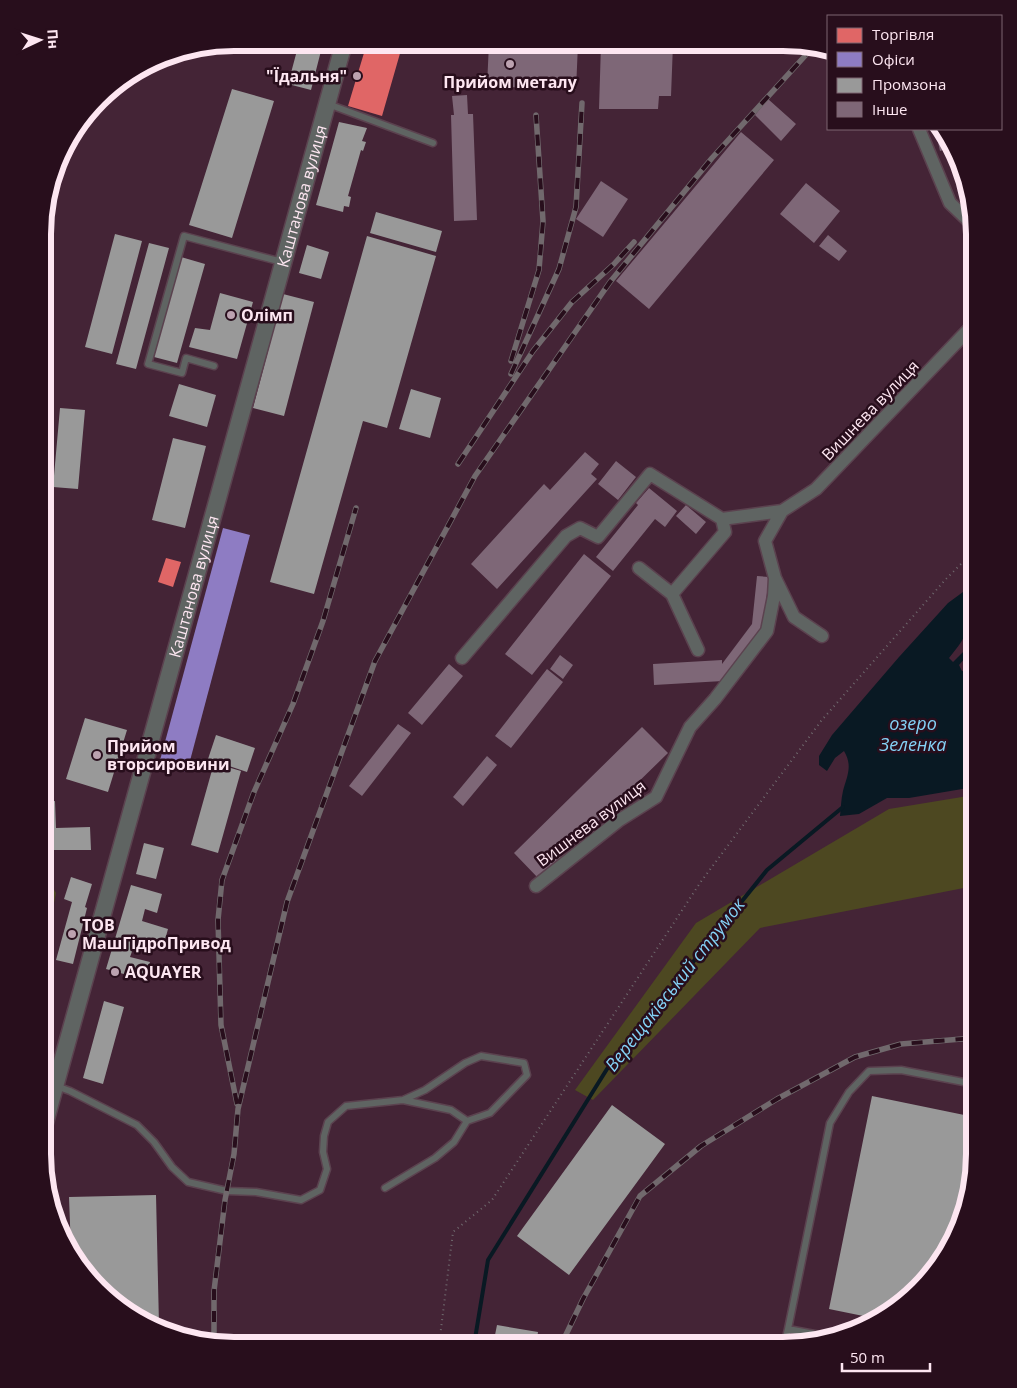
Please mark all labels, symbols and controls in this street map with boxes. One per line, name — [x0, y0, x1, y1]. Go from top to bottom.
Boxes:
north arrow — [15, 15, 65, 65]
legend — [827, 15, 1002, 130]
text: Торгівля — [872, 24, 934, 44]
text: Пн — [43, 29, 64, 50]
text: Офіси — [872, 49, 915, 69]
marker: Прийом металу — [504, 58, 516, 70]
place label: "Їдальня" — [266, 65, 347, 87]
marker: "Їдальня" — [351, 70, 363, 82]
place label: Прийом металу — [443, 71, 578, 93]
text: Промзона — [872, 74, 946, 94]
text: Інше — [872, 99, 907, 119]
street label: Каштанова вулиця — [271, 123, 332, 270]
place label: Олімп — [241, 304, 293, 326]
marker: Олімп — [225, 309, 237, 321]
street label: Вишнева вулиця — [816, 355, 924, 465]
street label: Каштанова вулиця — [163, 513, 224, 660]
water label: озеро Зеленка — [879, 711, 946, 756]
place label: Прийом вторсировини — [107, 735, 229, 775]
marker: Прийом вторсировини — [91, 749, 103, 761]
street label: Вишнева вулиця — [532, 775, 650, 871]
water label: Верещаківський струмок — [599, 892, 750, 1076]
place label: ТОВ МашГідроПривод — [82, 914, 231, 954]
marker: ТОВ МашГідроПривод — [66, 928, 78, 940]
place label: AQUAYER — [125, 961, 202, 983]
marker: AQUAYER — [109, 966, 121, 978]
scale bar — [842, 1340, 930, 1372]
text: 50 m — [850, 1347, 885, 1367]

